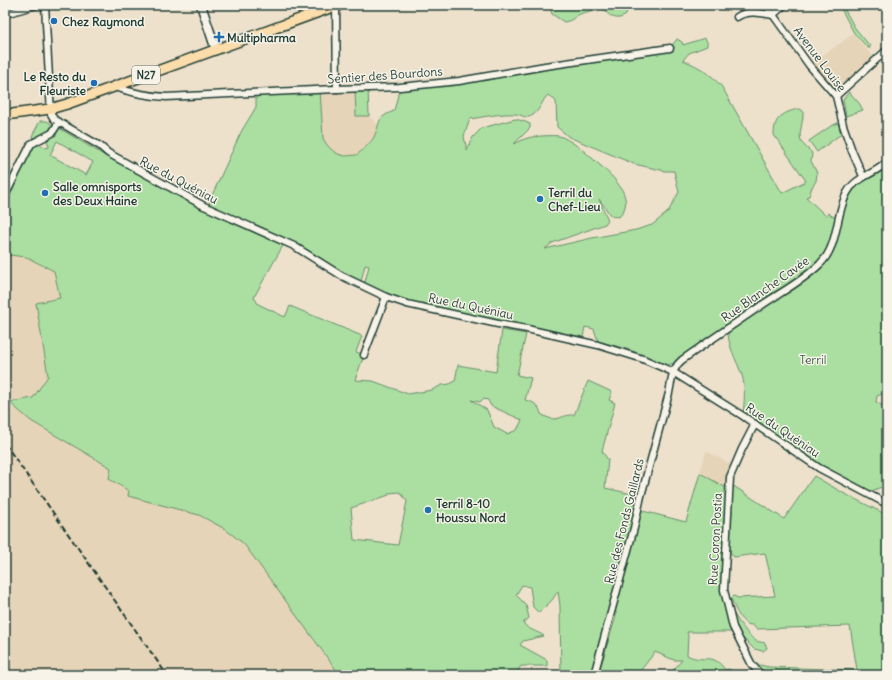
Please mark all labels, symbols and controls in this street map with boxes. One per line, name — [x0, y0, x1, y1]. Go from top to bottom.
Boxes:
place label: Chez Raymond — [62, 14, 144, 30]
marker: Chez Raymond — [49, 16, 59, 26]
street label: Avenue Louise — [791, 23, 849, 95]
place label: Multipharma — [227, 30, 296, 46]
marker: Multipharma — [214, 32, 224, 42]
street label: Sentier des Bourdons — [327, 63, 443, 87]
road number: N27 — [132, 66, 160, 84]
place label: Le Resto du Fleuriste — [24, 69, 87, 98]
marker: Le Resto du Fleuriste — [89, 78, 99, 88]
street label: Rue du Quéniau — [137, 153, 221, 207]
place label: Salle omnisports des Deux Haine — [53, 179, 142, 208]
place label: Terril du Chef-Lieu — [548, 185, 601, 214]
marker: Salle omnisports des Deux Haine — [40, 188, 50, 198]
marker: Terril du Chef-Lieu — [535, 194, 545, 204]
street label: Rue Blanche Cavée — [718, 253, 812, 325]
street label: Rue du Quéniau — [427, 290, 515, 322]
park label: Terril — [799, 352, 827, 367]
street label: Rue du Quéniau — [743, 400, 823, 460]
street label: Rue des Fonds Gaillards — [601, 457, 647, 585]
street label: Rue Coron Postia — [705, 492, 725, 586]
place label: Terril 8-10 Houssu Nord — [436, 496, 506, 525]
marker: Terril 8-10 Houssu Nord — [423, 505, 433, 515]

